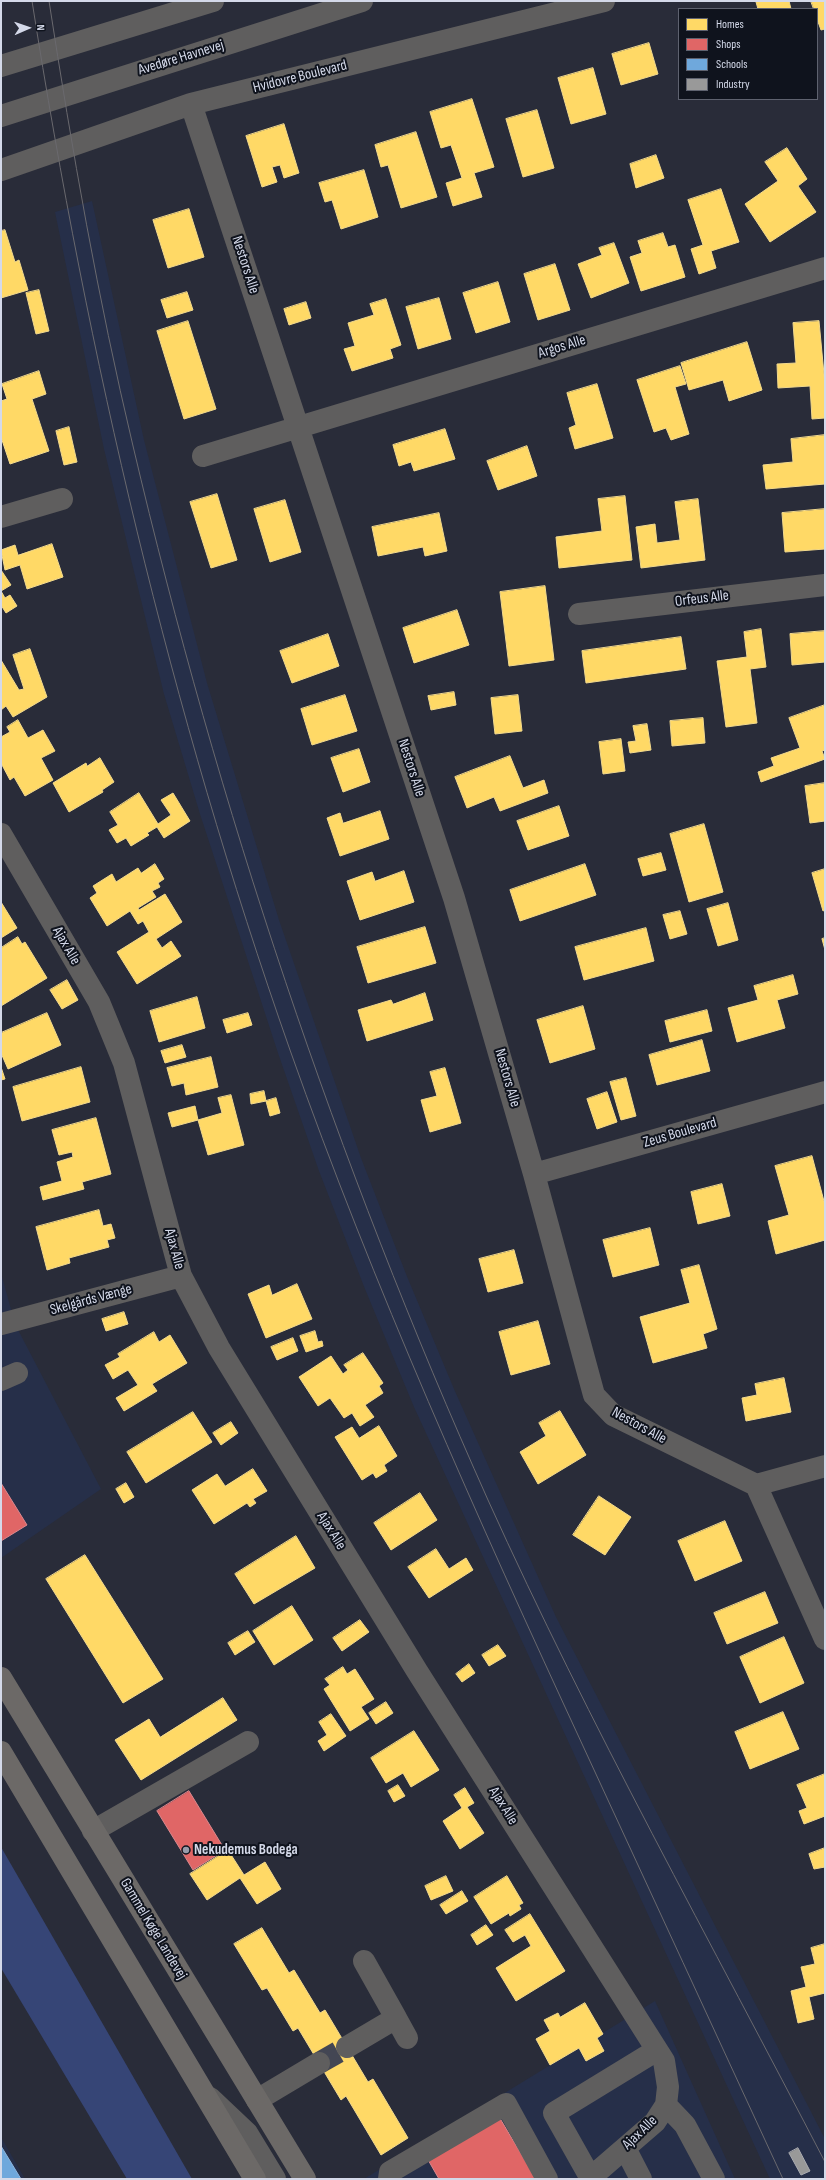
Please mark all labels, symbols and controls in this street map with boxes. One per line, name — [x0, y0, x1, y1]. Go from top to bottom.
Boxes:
north arrow — [8, 8, 48, 48]
legend — [678, 8, 818, 100]
text: Homes — [716, 17, 744, 32]
text: N — [34, 24, 47, 31]
street label: Avedøre Havnevej — [136, 36, 226, 80]
text: Shops — [716, 37, 741, 52]
street label: Hvidovre Boulevard — [251, 57, 349, 97]
text: Schools — [716, 57, 748, 72]
text: Industry — [716, 77, 750, 92]
street label: Nestors Alle — [227, 234, 263, 296]
street label: Argos Alle — [536, 331, 588, 363]
street label: Orfeus Alle — [674, 587, 730, 611]
street label: Nestors Alle — [393, 737, 429, 799]
street label: Ajax Alle — [48, 924, 84, 968]
street label: Nestors Alle — [490, 1047, 524, 1109]
street label: Zeus Boulevard — [641, 1114, 719, 1152]
street label: Ajax Alle — [160, 1227, 188, 1271]
street label: Skelgårds Vænge — [48, 1280, 134, 1320]
street label: Nestors Alle — [608, 1404, 670, 1448]
street label: Ajax Alle — [312, 1509, 350, 1553]
street label: Ajax Alle — [484, 1784, 522, 1828]
place label: Nekudemus Bodega — [194, 1841, 298, 1859]
marker: Nekudemus Bodega — [181, 1845, 191, 1855]
street label: Gammel Køge Landevej — [116, 1875, 190, 1983]
street label: Ajax Alle — [619, 2112, 661, 2154]

